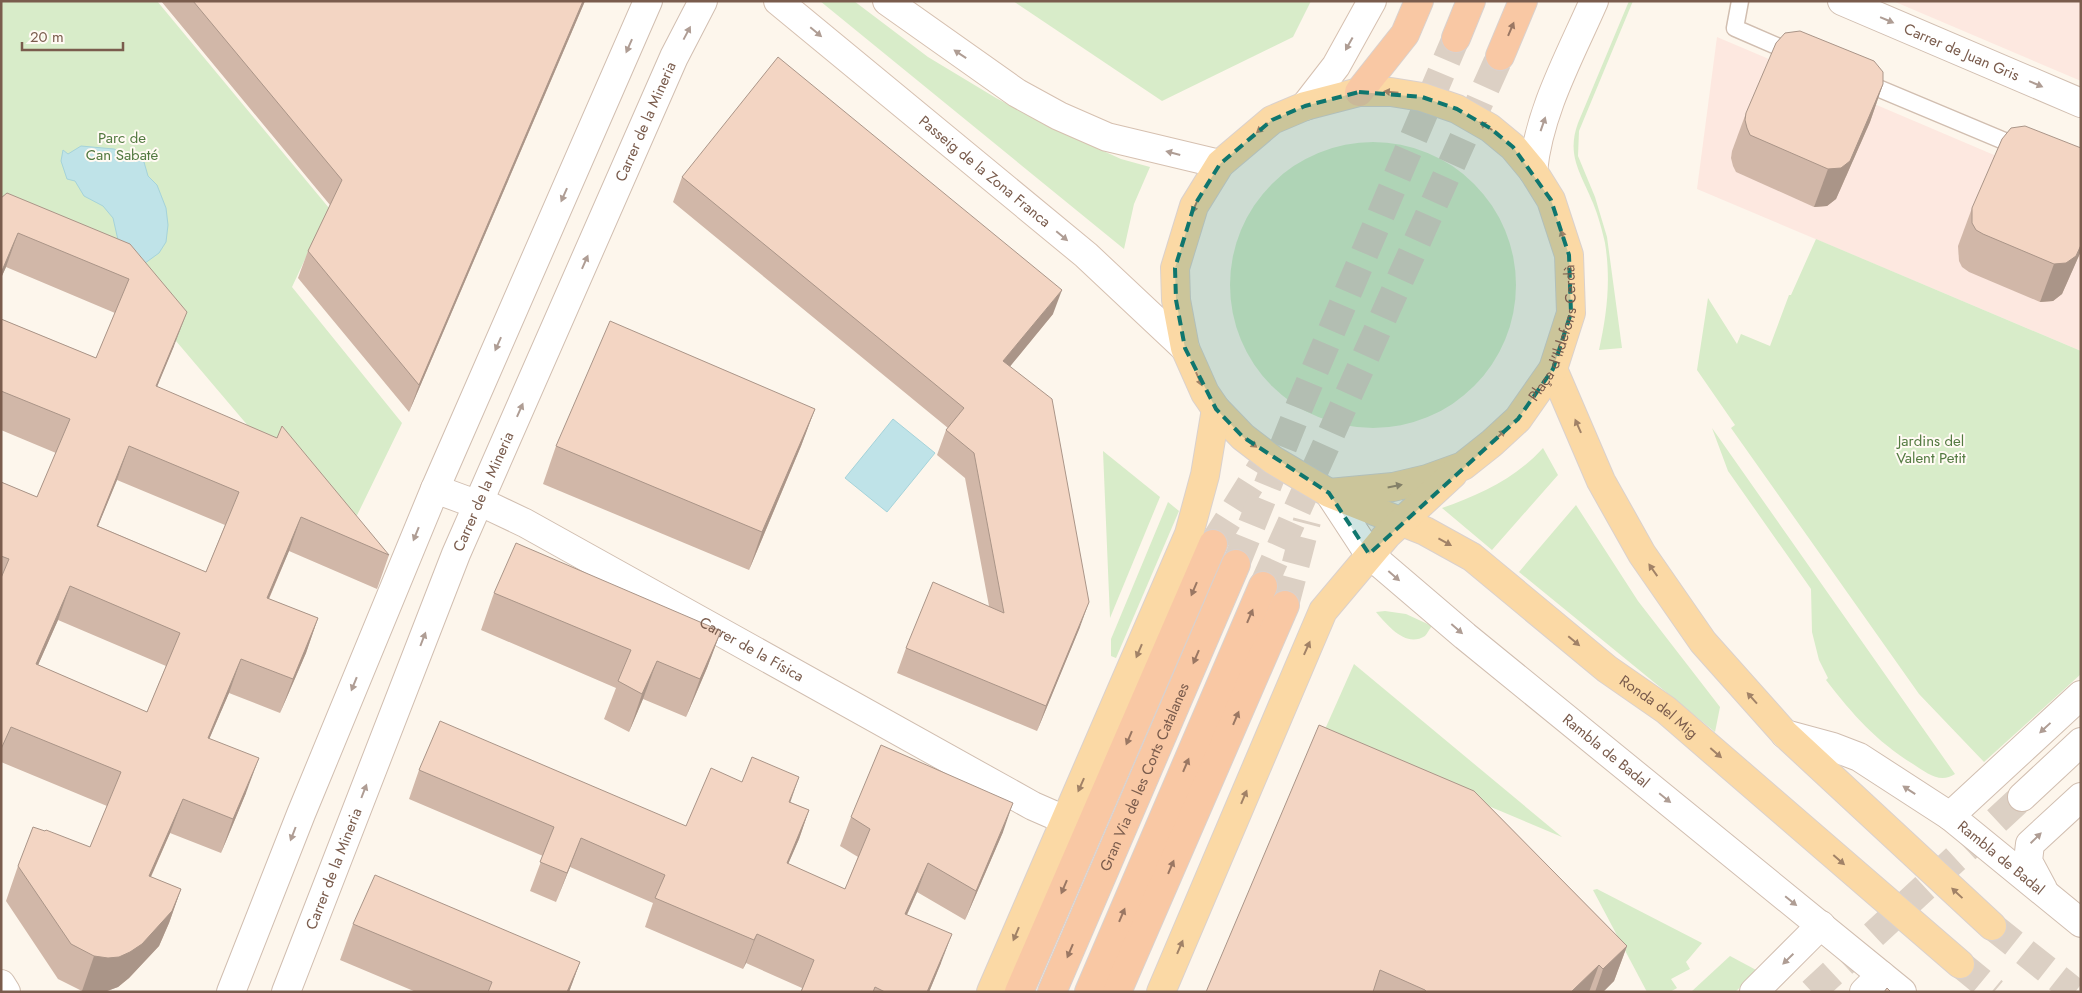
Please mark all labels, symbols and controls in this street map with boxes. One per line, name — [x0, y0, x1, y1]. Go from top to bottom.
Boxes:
one-way arrow — [1880, 17, 1894, 25]
street label: Carrer de Juan Gris — [1900, 18, 2023, 86]
scale bar — [22, 20, 124, 52]
one-way arrow — [1508, 22, 1516, 36]
text: 20 m — [30, 26, 64, 48]
one-way arrow — [683, 26, 691, 41]
one-way arrow — [809, 27, 822, 38]
one-way arrow — [1345, 37, 1353, 51]
one-way arrow — [624, 39, 632, 53]
one-way arrow — [953, 49, 967, 59]
street label: Carrer de la Mineria — [610, 58, 682, 185]
one-way arrow — [2029, 80, 2044, 88]
one-way arrow — [1382, 88, 1398, 96]
street label: Passeig de la Zona Franca — [914, 110, 1055, 233]
one-way arrow — [1540, 116, 1547, 131]
one-way arrow — [1479, 121, 1492, 131]
one-way arrow — [1256, 122, 1268, 133]
park label: Parc de Can Sabaté — [86, 127, 158, 166]
one-way arrow — [1165, 149, 1180, 157]
one-way arrow — [559, 188, 567, 202]
one-way arrow — [1191, 199, 1199, 213]
one-way arrow — [1559, 229, 1567, 244]
one-way arrow — [1056, 230, 1068, 242]
one-way arrow — [581, 255, 589, 269]
street label: Plaça d'Ildefons Cerdà — [1523, 264, 1582, 406]
one-way arrow — [494, 337, 502, 351]
one-way arrow — [1195, 372, 1203, 386]
one-way arrow — [516, 403, 524, 417]
one-way arrow — [1574, 419, 1582, 433]
street label: Carrer de la Mineria — [447, 428, 519, 555]
one-way arrow — [1494, 429, 1506, 441]
park label: Jardins del Valent Petit — [1896, 430, 1966, 469]
one-way arrow — [1244, 438, 1258, 448]
one-way arrow — [1387, 482, 1403, 490]
one-way arrow — [412, 527, 420, 541]
one-way arrow — [1439, 538, 1452, 547]
one-way arrow — [1648, 563, 1658, 577]
one-way arrow — [1388, 571, 1401, 582]
one-way arrow — [1189, 582, 1197, 596]
one-way arrow — [1247, 609, 1255, 623]
street label: Carrer de la Física — [695, 611, 808, 687]
one-way arrow — [1451, 624, 1464, 635]
one-way arrow — [419, 631, 427, 646]
one-way arrow — [1567, 636, 1580, 647]
one-way arrow — [1303, 641, 1311, 655]
one-way arrow — [1134, 644, 1142, 658]
one-way arrow — [1192, 650, 1200, 664]
street label: Ronda del Mig — [1615, 670, 1703, 744]
one-way arrow — [350, 677, 358, 691]
street label: Gran Via de les Corts Catalanes — [1094, 679, 1195, 875]
one-way arrow — [1747, 691, 1758, 704]
street label: Rambla de Badal — [1558, 709, 1654, 793]
one-way arrow — [1232, 710, 1240, 725]
one-way arrow — [2039, 722, 2051, 734]
one-way arrow — [1125, 731, 1133, 746]
one-way arrow — [1709, 748, 1722, 759]
one-way arrow — [1183, 758, 1190, 773]
one-way arrow — [1076, 778, 1084, 792]
one-way arrow — [360, 783, 368, 798]
one-way arrow — [1902, 785, 1916, 794]
one-way arrow — [1240, 790, 1248, 805]
one-way arrow — [1658, 793, 1671, 804]
street label: Carrer de la Mineria — [300, 805, 367, 933]
street label: Rambla de Badal — [1953, 815, 2049, 900]
one-way arrow — [289, 827, 296, 842]
one-way arrow — [2030, 832, 2042, 844]
one-way arrow — [1832, 854, 1845, 865]
one-way arrow — [1168, 860, 1176, 874]
one-way arrow — [1060, 880, 1068, 894]
one-way arrow — [1951, 887, 1963, 899]
one-way arrow — [1784, 895, 1797, 906]
one-way arrow — [1118, 908, 1126, 922]
one-way arrow — [1012, 927, 1020, 941]
one-way arrow — [1176, 940, 1184, 954]
one-way arrow — [1065, 944, 1073, 958]
one-way arrow — [1783, 953, 1795, 965]

